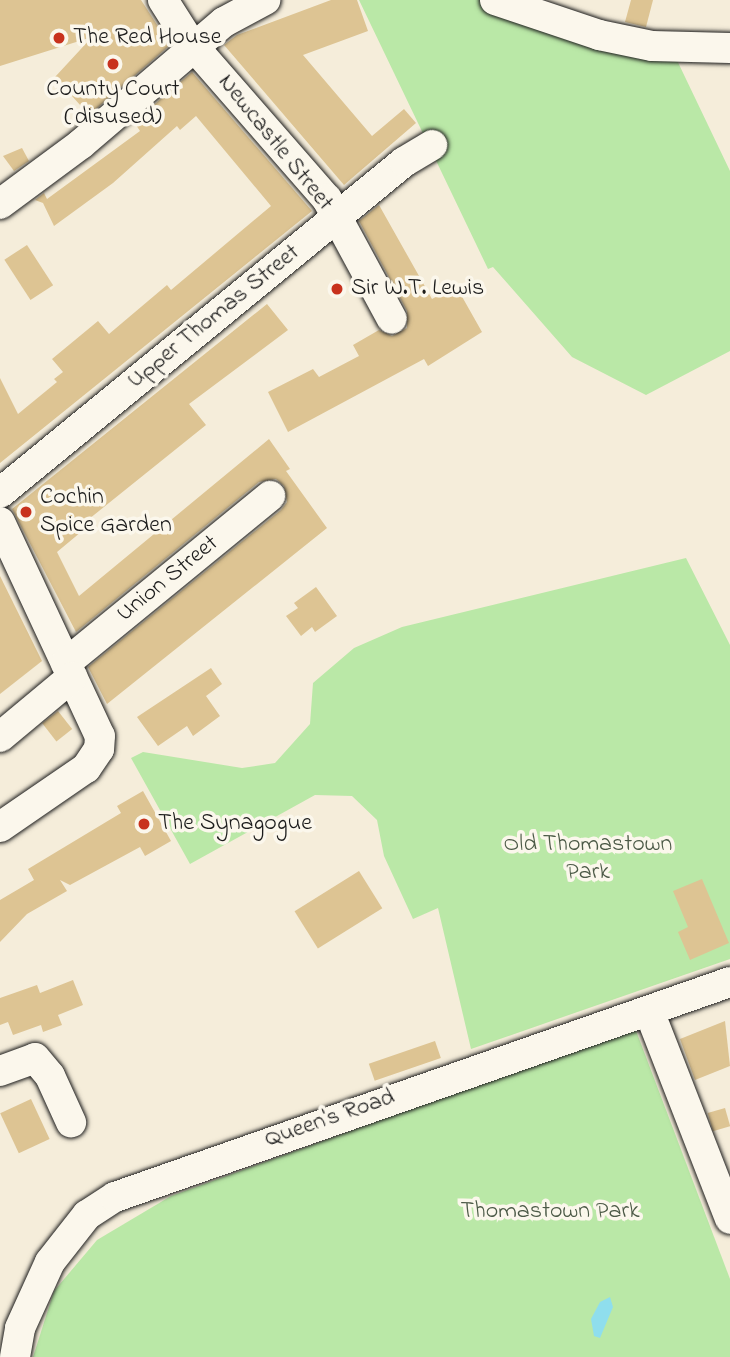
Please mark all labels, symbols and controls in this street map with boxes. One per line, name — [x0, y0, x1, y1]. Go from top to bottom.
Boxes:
place label: The Red House — [73, 24, 221, 52]
marker: The Red House — [51, 30, 67, 46]
marker: County Court (disused) — [105, 56, 121, 72]
street label: Newcastle Street — [211, 69, 339, 217]
place label: County Court (disused) — [46, 76, 180, 132]
street label: Upper Thomas Street — [122, 239, 306, 395]
place label: Sir W.T. Lewis — [351, 275, 484, 303]
marker: Sir W.T. Lewis — [329, 281, 345, 297]
place label: Cochin Spice Garden — [40, 484, 172, 540]
marker: Cochin Spice Garden — [18, 504, 34, 520]
street label: Union Street — [111, 529, 225, 629]
place label: The Synagogue — [158, 810, 312, 838]
marker: The Synagogue — [136, 816, 152, 832]
park label: Old Thomastown Park — [504, 831, 672, 887]
street label: Queen's Road — [261, 1083, 399, 1155]
park label: Thomastown Park — [461, 1198, 639, 1226]

